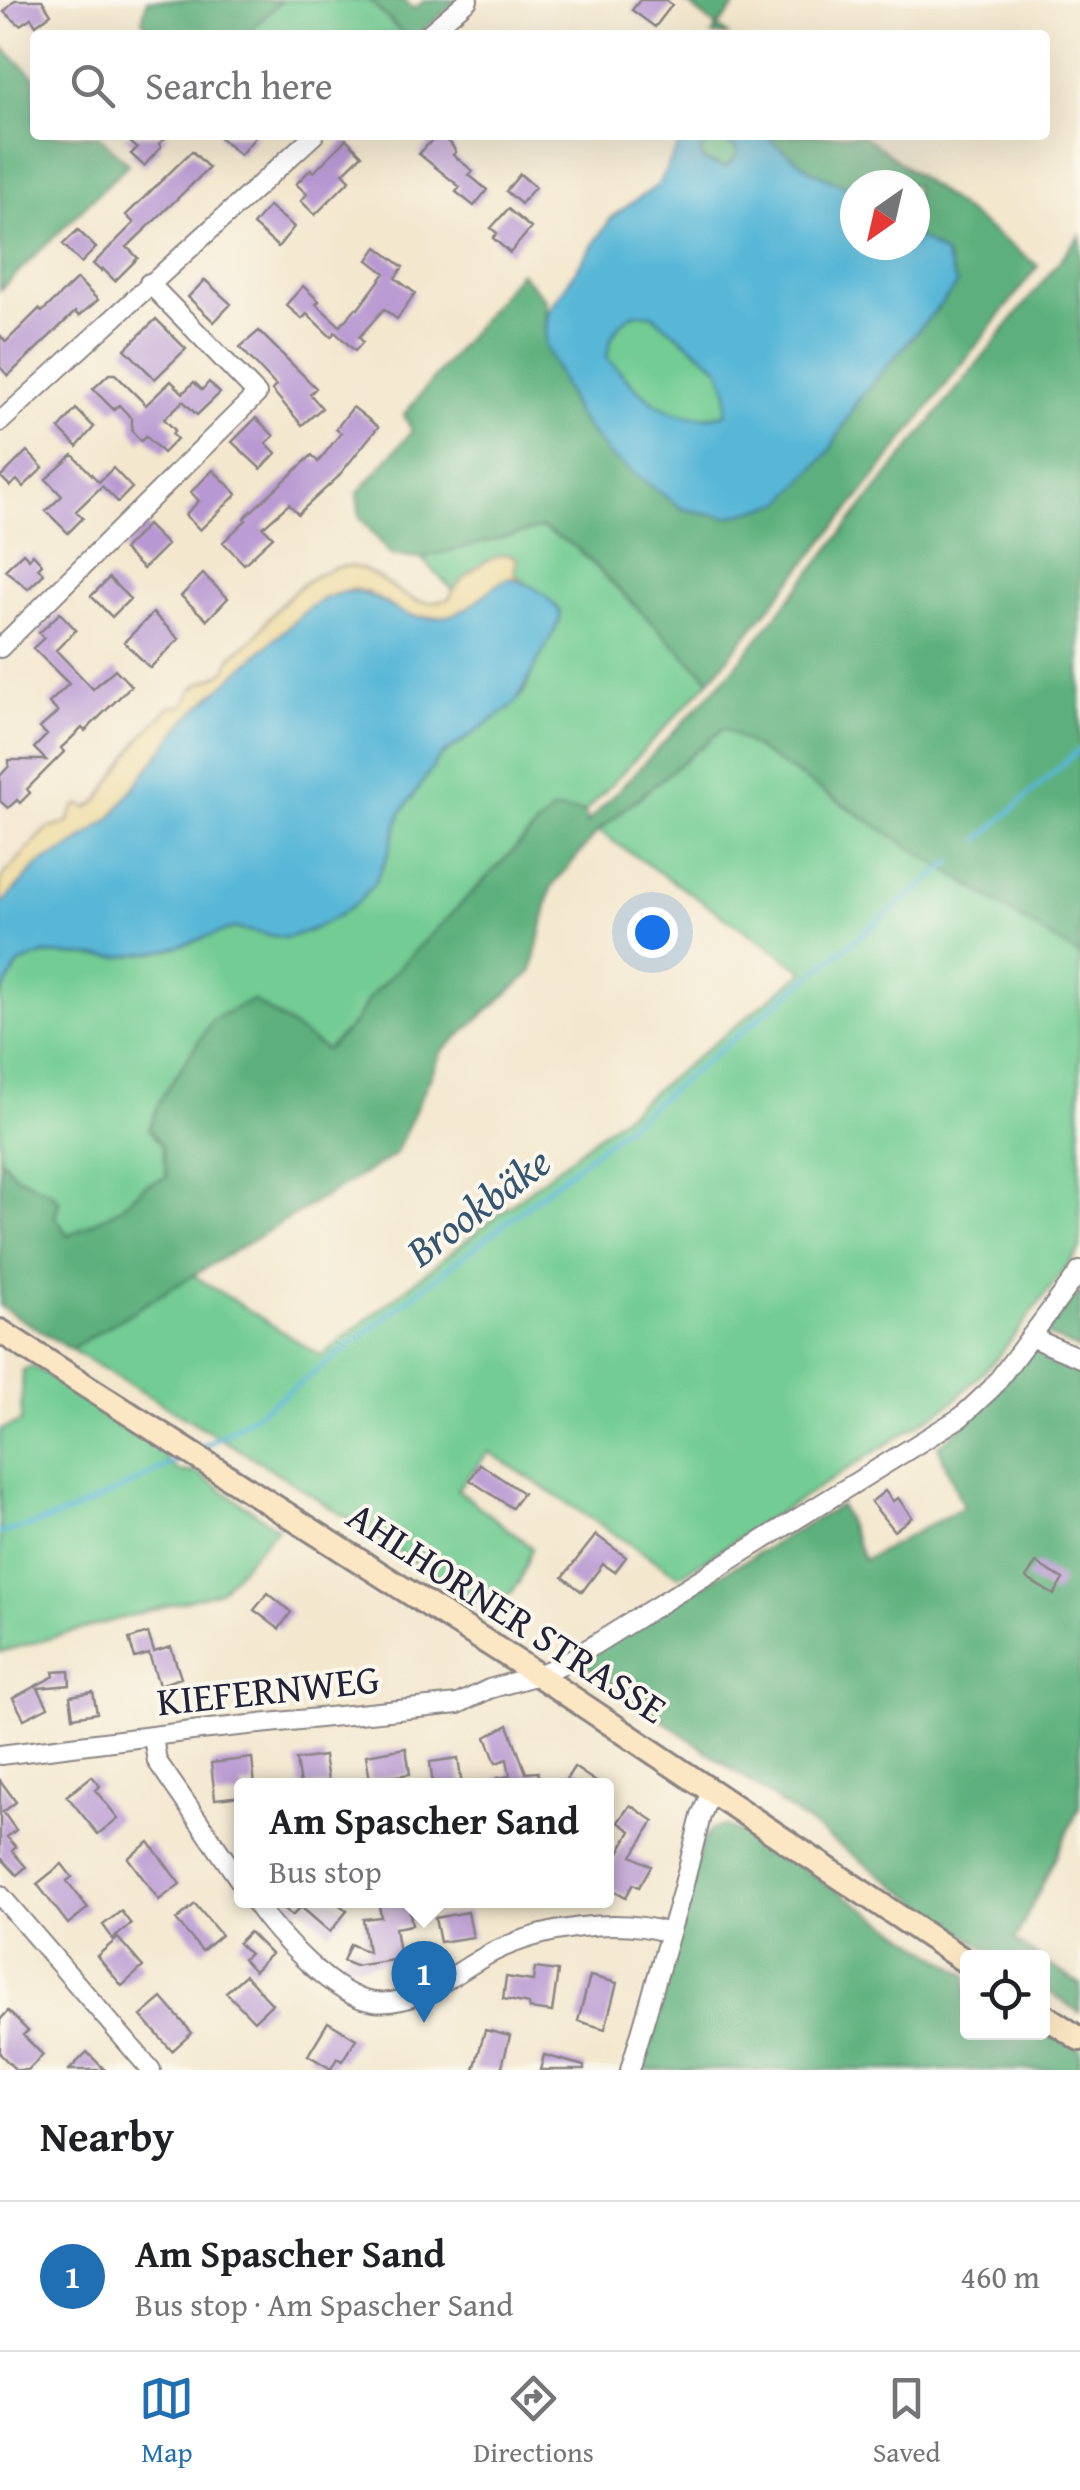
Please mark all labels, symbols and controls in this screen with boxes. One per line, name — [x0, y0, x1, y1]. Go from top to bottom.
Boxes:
search box — [30, 30, 1050, 140]
text: Search here — [145, 57, 333, 113]
icon: search — [65, 58, 120, 113]
north arrow — [840, 170, 930, 260]
your location — [627, 907, 678, 958]
water label: Brookbäke — [392, 1131, 563, 1281]
street label: AHLHORNER STRASSE — [336, 1486, 679, 1737]
street label: KIEFERNWEG — [154, 1649, 382, 1730]
popup — [234, 1778, 614, 1908]
text: Am Spascher Sand — [269, 1792, 579, 1848]
text: Bus stop — [269, 1848, 382, 1895]
pin: 1 — [392, 1940, 456, 2023]
map controls — [960, 1950, 1050, 2040]
button: locate — [960, 1950, 1050, 2040]
text: Nearby — [40, 2105, 174, 2166]
text: Am Spascher Sand — [135, 2225, 445, 2281]
text: 1 — [64, 2253, 81, 2300]
text: 460 m — [961, 2253, 1040, 2300]
text: Bus stop · Am Spascher Sand — [135, 2281, 513, 2328]
tab: Map — [139, 2371, 194, 2472]
tab: Directions — [473, 2371, 594, 2472]
tab: Saved — [873, 2371, 941, 2472]

